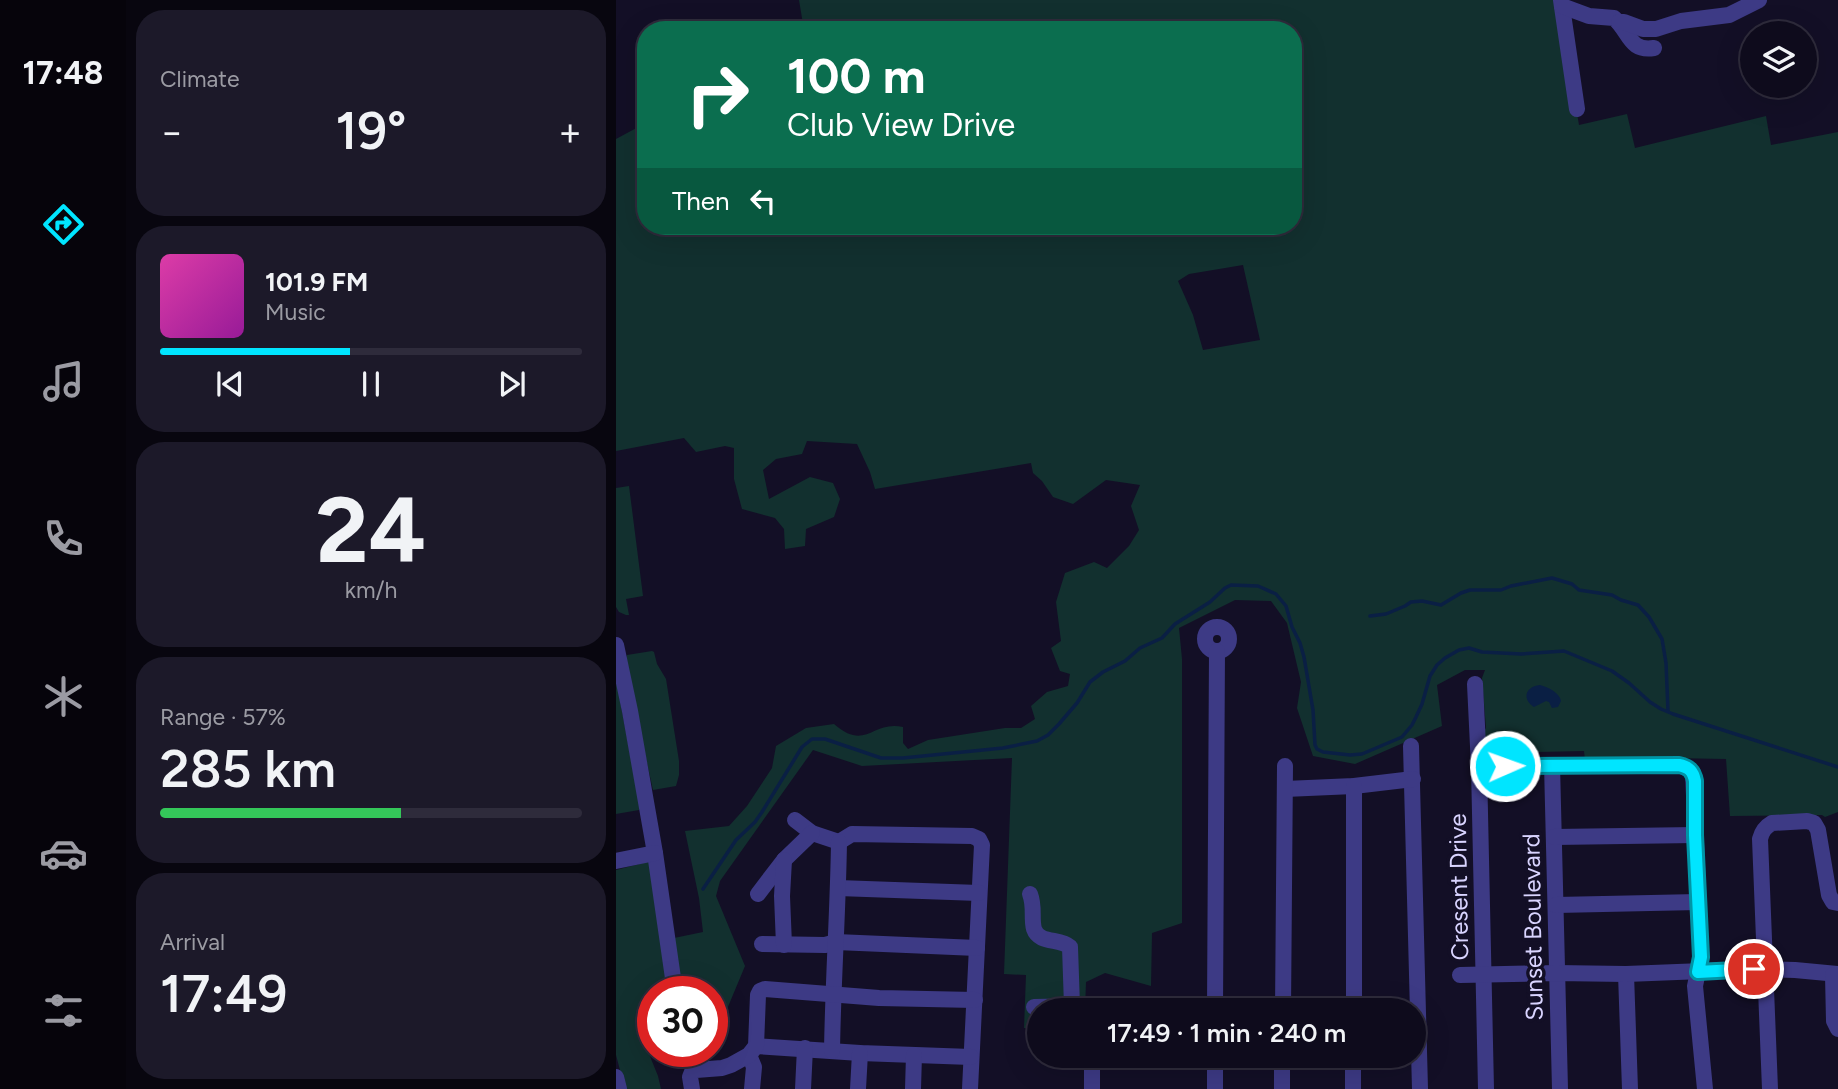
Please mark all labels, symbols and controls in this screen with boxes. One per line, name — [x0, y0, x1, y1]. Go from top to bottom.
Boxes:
map controls — [1740, 21, 1817, 98]
button: layers — [1740, 21, 1817, 98]
text: 100 m — [787, 46, 926, 105]
icon: right — [672, 49, 763, 140]
text: 17:48 — [23, 54, 103, 92]
text: Climate — [160, 65, 239, 93]
text: 19° — [335, 100, 407, 162]
text: Club View Drive — [787, 106, 1015, 144]
text: − — [160, 109, 184, 155]
text: + — [558, 109, 582, 155]
icon: left — [744, 182, 782, 220]
text: Then — [672, 185, 730, 217]
icon: directions — [39, 200, 88, 249]
text: 101.9 FM — [265, 266, 368, 298]
text: Music — [265, 298, 326, 326]
icon: music — [39, 357, 88, 406]
icon: previous — [211, 365, 249, 403]
icon: pause — [352, 365, 390, 403]
icon: next — [493, 365, 531, 403]
text: 24 — [316, 476, 426, 585]
icon: phone — [39, 514, 88, 563]
text: km/h — [345, 576, 397, 604]
icon: climate — [39, 672, 88, 721]
text: Range · 57% — [160, 703, 286, 731]
position arrow — [1468, 729, 1542, 803]
text: 285 km — [160, 738, 336, 800]
street label: Cresent Drive — [1443, 813, 1474, 961]
icon: car — [39, 829, 88, 878]
street label: Sunset Boulevard — [1516, 833, 1549, 1021]
text: Arrival — [160, 928, 225, 956]
pin — [1724, 939, 1784, 999]
icon: arrive — [1735, 950, 1773, 988]
text: 17:49 — [160, 963, 287, 1025]
speed limit sign: 30 — [637, 976, 728, 1067]
icon: filters — [39, 986, 88, 1035]
text: 17:49 · 1 min · 240 m — [1107, 1017, 1346, 1049]

